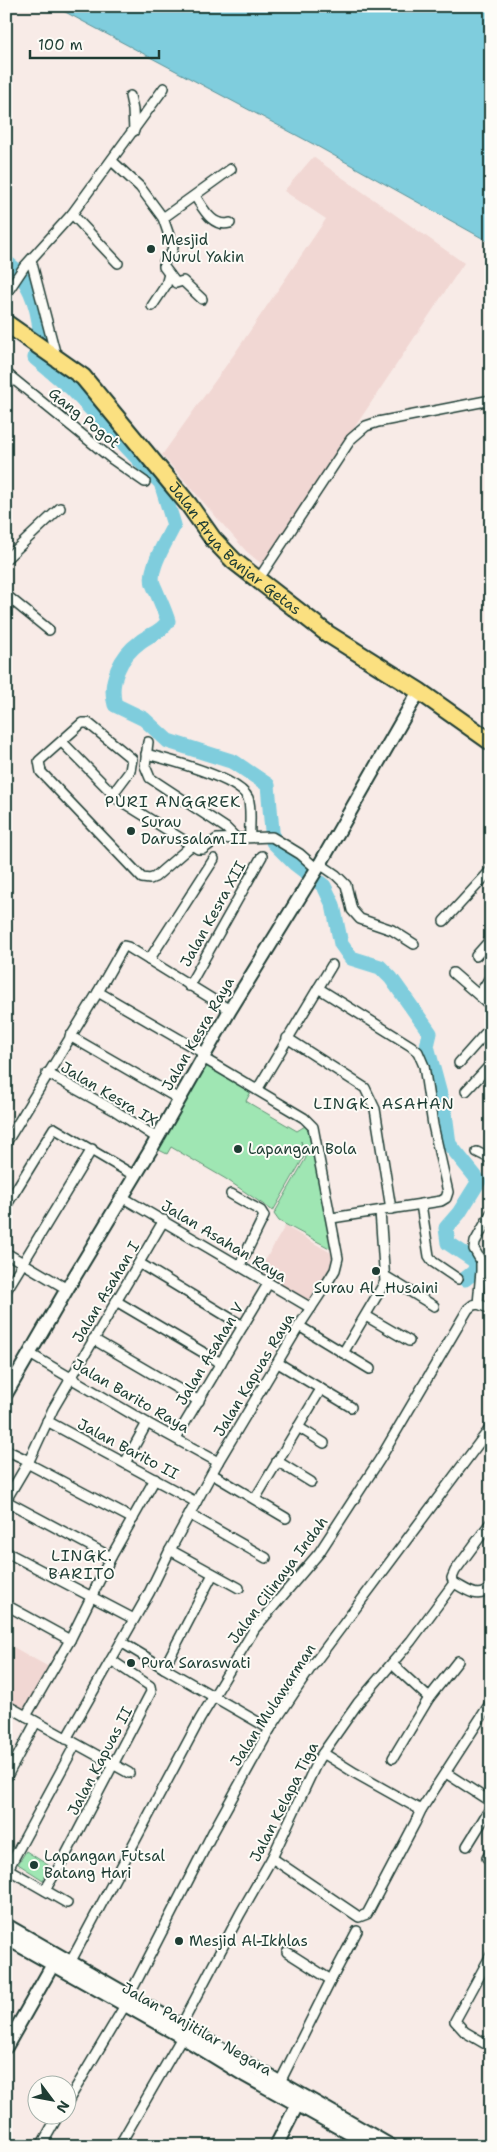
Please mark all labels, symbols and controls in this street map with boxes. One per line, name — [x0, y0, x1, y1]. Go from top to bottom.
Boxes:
scale bar — [30, 28, 159, 60]
text: 100 m — [38, 35, 83, 55]
place label: Mesjid Nurul Yakin — [161, 230, 244, 267]
marker: Mesjid Nurul Yakin — [145, 243, 157, 255]
street label: Gang Pogot — [44, 383, 124, 453]
street label: Jalan Arya Banjar Getas — [164, 478, 305, 620]
district label: PURI ANGGREK — [105, 791, 241, 812]
place label: Surau Darussalam II — [141, 812, 247, 849]
marker: Surau Darussalam II — [125, 825, 137, 837]
street label: Jalan Kesra XII — [176, 858, 250, 970]
street label: Jalan Kesra Raya — [157, 973, 239, 1095]
street label: Jalan Kesra IX — [57, 1057, 161, 1131]
district label: LINGK. ASAHAN — [313, 1093, 455, 1114]
place label: Lapangan Bola — [248, 1139, 357, 1159]
marker: Lapangan Bola — [232, 1143, 244, 1155]
street label: Jalan Asahan Raya — [157, 1196, 291, 1287]
street label: Jalan Asahan I — [68, 1238, 144, 1346]
marker: Surau Al_Husaini — [370, 1265, 382, 1277]
place label: Surau Al_Husaini — [314, 1278, 438, 1298]
street label: Jalan Asahan V — [171, 1299, 249, 1409]
street label: Jalan Kapuas Raya — [209, 1309, 299, 1440]
street label: Jalan Barito Raya — [69, 1354, 194, 1438]
street label: Jalan Barito II — [74, 1414, 182, 1484]
street label: Jalan Cilinaya Indah — [224, 1512, 332, 1648]
district label: LINGK. BARITO — [48, 1545, 116, 1584]
street label: Jalan Mulawarman — [226, 1640, 320, 1770]
place label: Pura Saraswati — [141, 1653, 251, 1673]
marker: Pura Saraswati — [125, 1657, 137, 1669]
street label: Jalan Kapuas II — [63, 1703, 137, 1819]
street label: Jalan Kelapa Tiga — [245, 1738, 323, 1865]
place label: Lapangan Futsal Batang Hari — [44, 1846, 165, 1883]
marker: Lapangan Futsal Batang Hari — [28, 1859, 40, 1871]
place label: Mesjid Al-Ikhlas — [189, 1931, 308, 1951]
marker: Mesjid Al-Ikhlas — [173, 1935, 185, 1947]
street label: Jalan Panjitilar Negara — [118, 1978, 276, 2081]
north arrow — [28, 2074, 78, 2124]
text: N — [52, 2097, 74, 2116]

